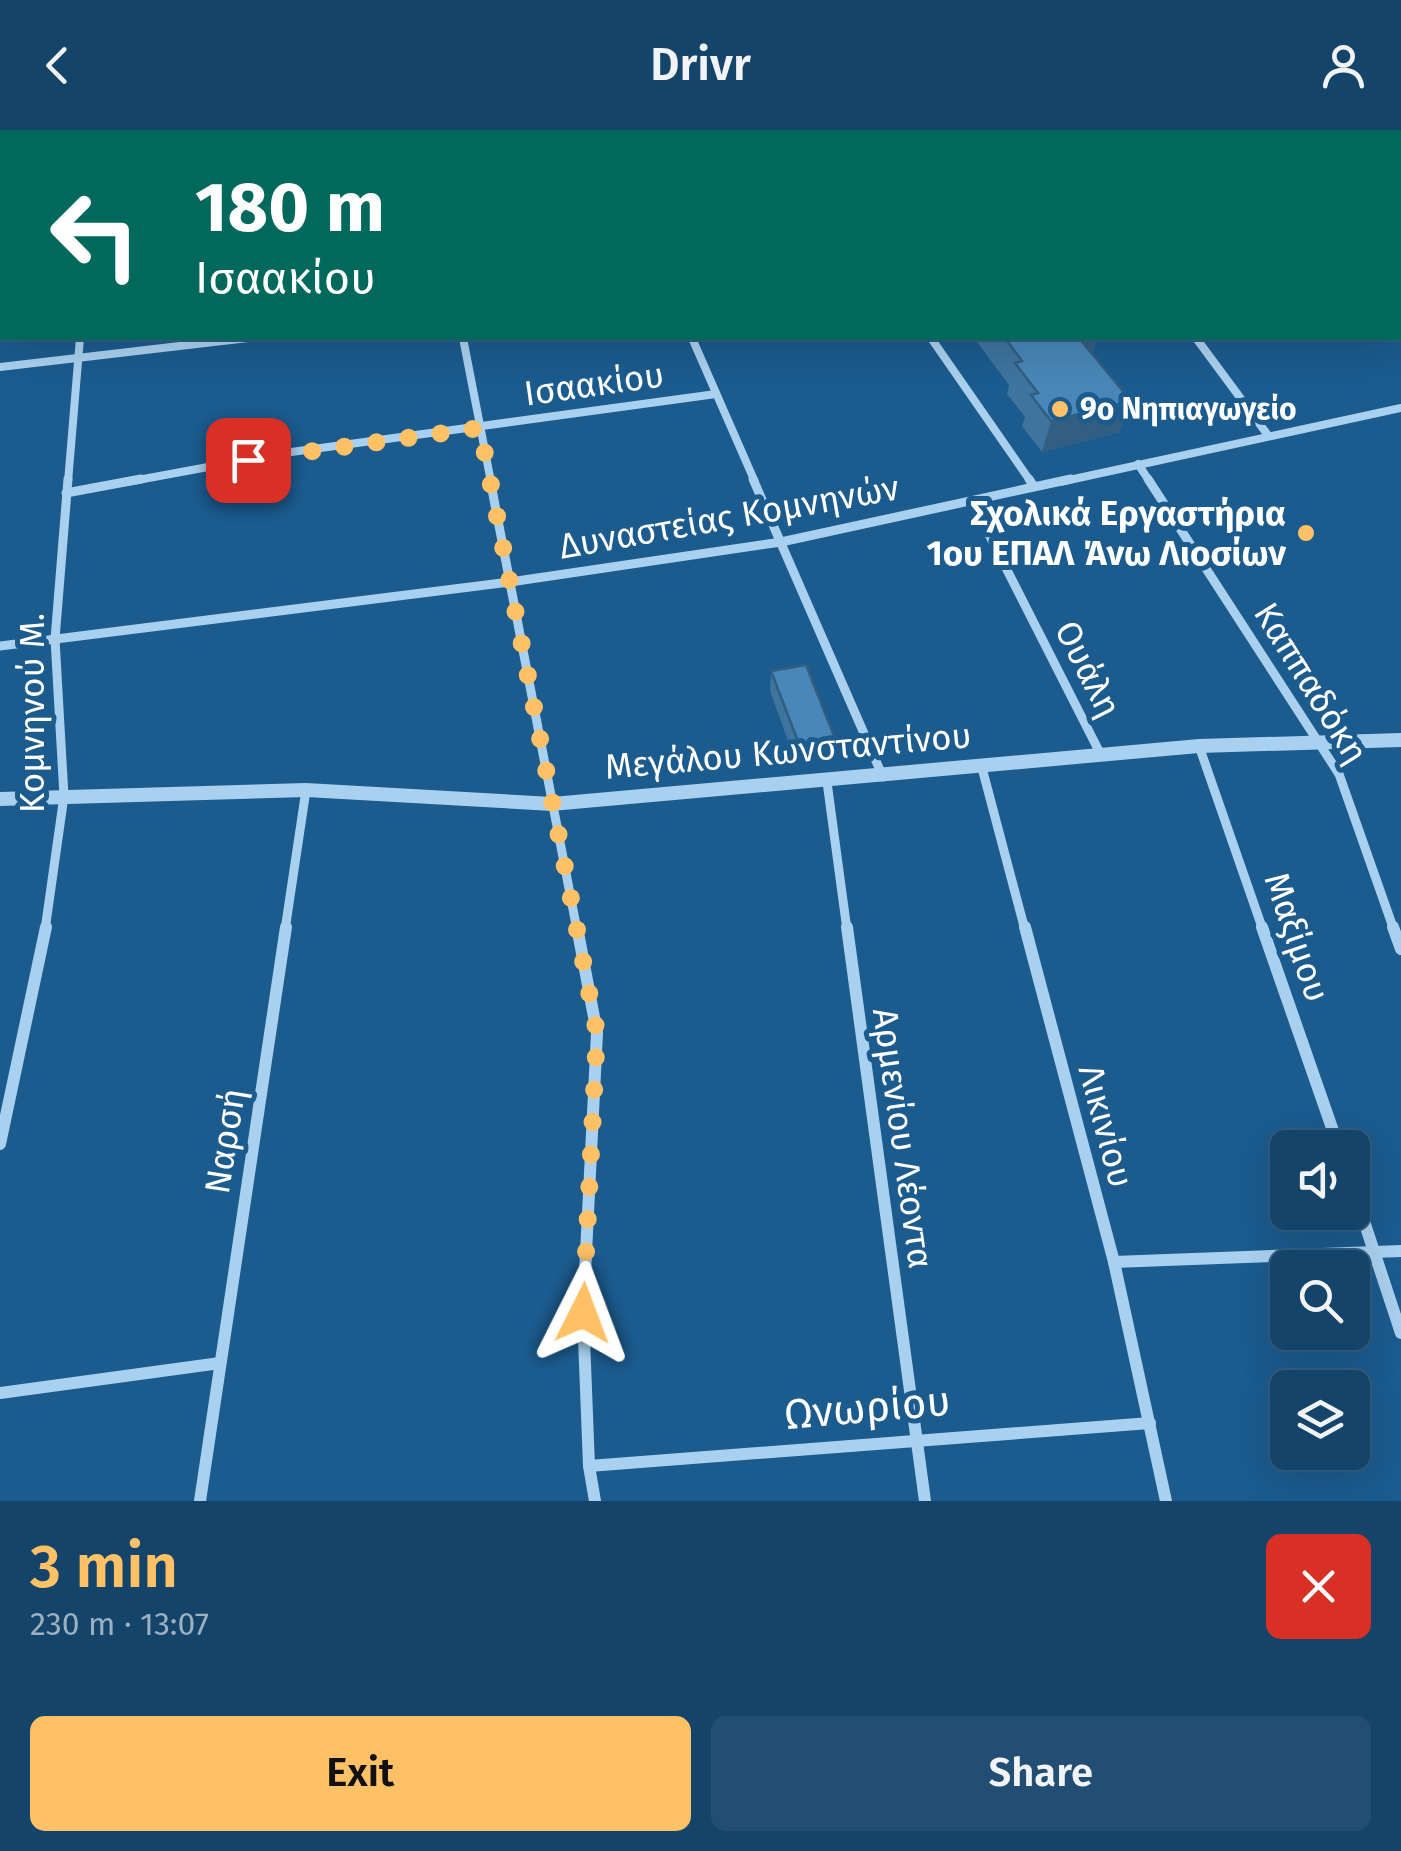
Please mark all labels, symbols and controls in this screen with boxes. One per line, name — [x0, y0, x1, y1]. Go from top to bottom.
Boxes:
icon: back — [30, 38, 85, 93]
text: Drivr — [650, 38, 751, 92]
icon: person — [1316, 38, 1371, 93]
text: 180 m — [195, 166, 385, 250]
icon: left — [30, 170, 160, 300]
text: Ισαακίου — [195, 251, 376, 305]
street label: Ισαακίου — [521, 353, 667, 415]
place label: 9ο Νηπιαγωγείο — [1080, 391, 1296, 427]
marker: 9ο Νηπιαγωγείο — [1049, 398, 1071, 420]
pin — [206, 418, 291, 503]
icon: arrive — [221, 433, 276, 488]
street label: Δυναστείας Κομνηνών — [556, 466, 902, 568]
place label: Σχολικά Εργαστήρια 1ου ΕΠΑΛ Άνω Λιοσίων — [926, 492, 1286, 574]
marker: Σχολικά Εργαστήρια 1ου ΕΠΑΛ Άνω Λιοσίων — [1295, 522, 1317, 544]
street label: Καππαδόκη — [1245, 595, 1377, 771]
street label: Κομνηνού Μ. — [11, 613, 53, 813]
street label: Ουάλη — [1046, 614, 1130, 724]
street label: Μεγάλου Κωνσταντίνου — [603, 714, 973, 788]
street label: Μαξίμου — [1255, 867, 1339, 1007]
street label: Αρμενίου Λέοντα — [864, 1005, 942, 1271]
street label: Λικινίου — [1070, 1060, 1142, 1192]
street label: Ναρσή — [196, 1085, 254, 1197]
map controls — [1270, 1130, 1370, 1470]
button: sound — [1270, 1130, 1370, 1230]
button: search — [1270, 1250, 1370, 1350]
position arrow — [531, 1261, 635, 1365]
button: layers — [1270, 1370, 1370, 1470]
street label: Ωνωρίου — [782, 1376, 952, 1440]
text: 3 min — [30, 1531, 178, 1603]
button: close — [1266, 1534, 1371, 1639]
text: 230 m · 13:07 — [30, 1605, 209, 1643]
button: Exit — [30, 1716, 691, 1831]
button: Share — [711, 1716, 1371, 1831]

